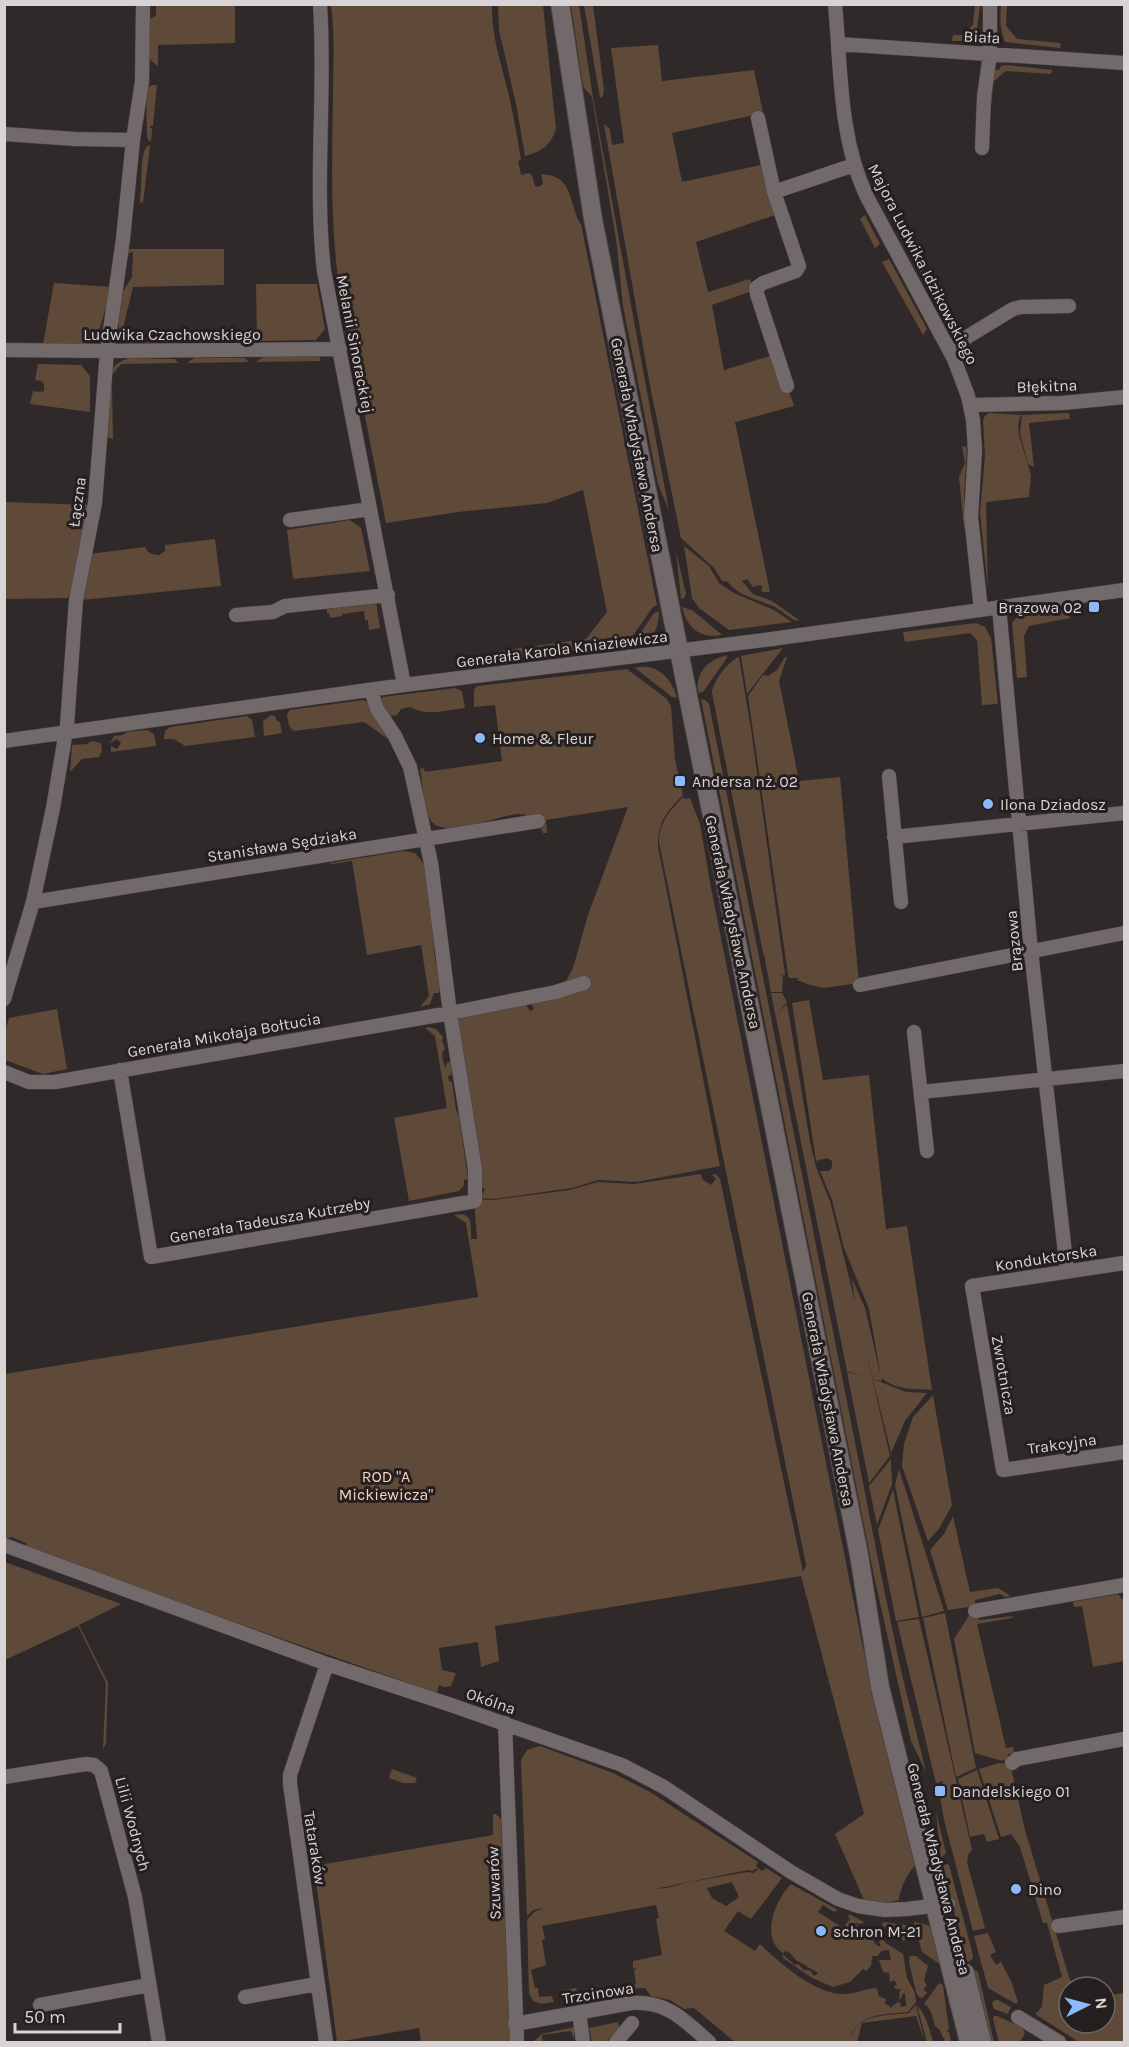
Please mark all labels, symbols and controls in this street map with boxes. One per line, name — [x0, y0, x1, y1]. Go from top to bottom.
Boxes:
street label: Biała — [963, 27, 1001, 47]
street label: Majora Ludwika Idzikowskiego — [864, 160, 982, 368]
street label: Melanii Sinorackiej — [332, 273, 378, 415]
street label: Ludwika Czachowskiego — [83, 325, 261, 344]
street label: Generała Władysława Andersa — [607, 336, 667, 554]
street label: Błękitna — [1016, 375, 1078, 397]
street label: Łączna — [64, 476, 90, 528]
place label: Brązowa 02 — [998, 598, 1082, 617]
marker: Brązowa 02 — [1087, 600, 1101, 614]
street label: Generała Karola Kniaziewicza — [455, 627, 669, 671]
place label: Home & Fleur — [492, 729, 594, 748]
marker: Home & Fleur — [473, 731, 487, 745]
place label: Andersa nż. 02 — [692, 772, 798, 791]
marker: Andersa nż. 02 — [673, 774, 687, 788]
place label: Ilona Dziadosz — [1000, 795, 1106, 814]
marker: Ilona Dziadosz — [981, 797, 995, 811]
street label: Generała Władysława Andersa — [701, 813, 765, 1031]
street label: Stanisława Sędziaka — [206, 824, 358, 866]
street label: Brązowa — [1001, 910, 1027, 972]
street label: Generała Mikołaja Bołtucia — [126, 1009, 322, 1061]
street label: Generała Tadeusza Kutrzeby — [168, 1193, 372, 1247]
street label: Konduktorska — [994, 1241, 1098, 1275]
street label: Generała Władysława Andersa — [798, 1290, 858, 1508]
street label: Zwrotnicza — [988, 1334, 1020, 1416]
street label: Trakcyjna — [1026, 1430, 1098, 1458]
park label: ROD "A Mickiewicza" — [339, 1467, 433, 1504]
street label: Okólna — [464, 1684, 518, 1718]
street label: Generała Władysława Andersa — [903, 1761, 975, 1977]
street label: Lilii Wodnych — [111, 1775, 155, 1873]
place label: Dandelskiego 01 — [952, 1782, 1070, 1801]
marker: Dandelskiego 01 — [933, 1784, 947, 1798]
street label: Tataraków — [300, 1810, 330, 1887]
street label: Szuwarów — [483, 1846, 505, 1920]
place label: Dino — [1028, 1880, 1062, 1899]
marker: Dino — [1009, 1882, 1023, 1896]
place label: schron M-21 — [833, 1922, 921, 1941]
marker: schron M-21 — [814, 1924, 828, 1938]
north arrow — [1057, 1975, 1117, 2035]
street label: Trzcinowa — [561, 1978, 635, 2008]
scale bar — [15, 1996, 120, 2034]
text: N — [1091, 1997, 1111, 2010]
text: 50 m — [24, 2006, 66, 2028]

